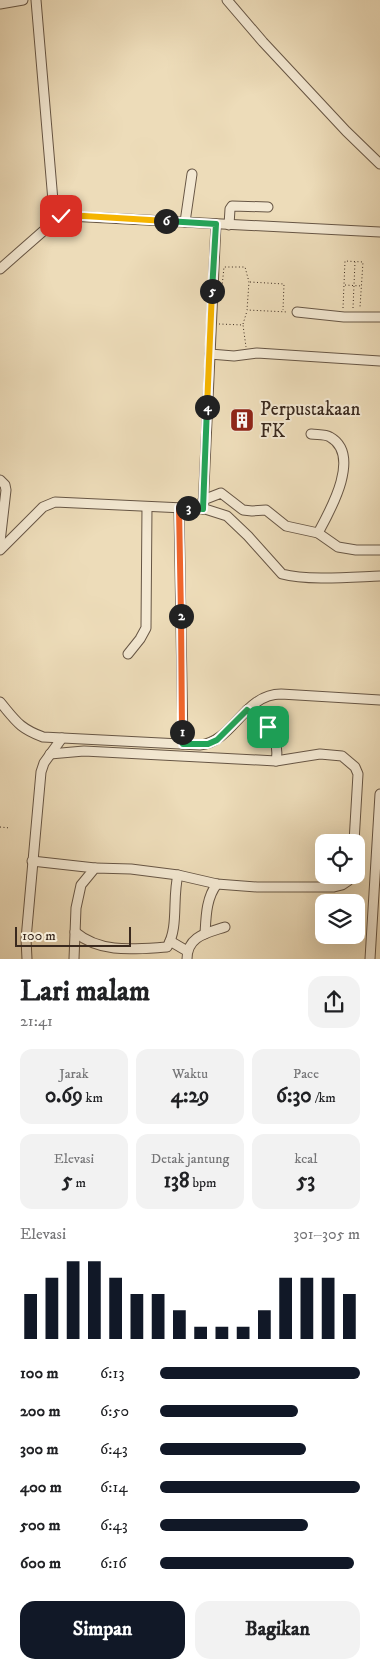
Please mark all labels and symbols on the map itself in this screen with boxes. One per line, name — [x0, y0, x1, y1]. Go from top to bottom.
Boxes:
pin — [40, 195, 82, 237]
pin: 6 — [154, 208, 178, 234]
pin: 5 — [200, 278, 224, 304]
pin: 4 — [194, 394, 220, 420]
place label: Perpustakaan FK — [260, 398, 360, 443]
building icon: Perpustakaan FK — [229, 407, 255, 433]
pin: 3 — [176, 496, 200, 520]
pin: 2 — [168, 604, 194, 628]
pin — [247, 706, 289, 748]
pin: 1 — [170, 720, 194, 744]
scale bar — [15, 924, 131, 947]

